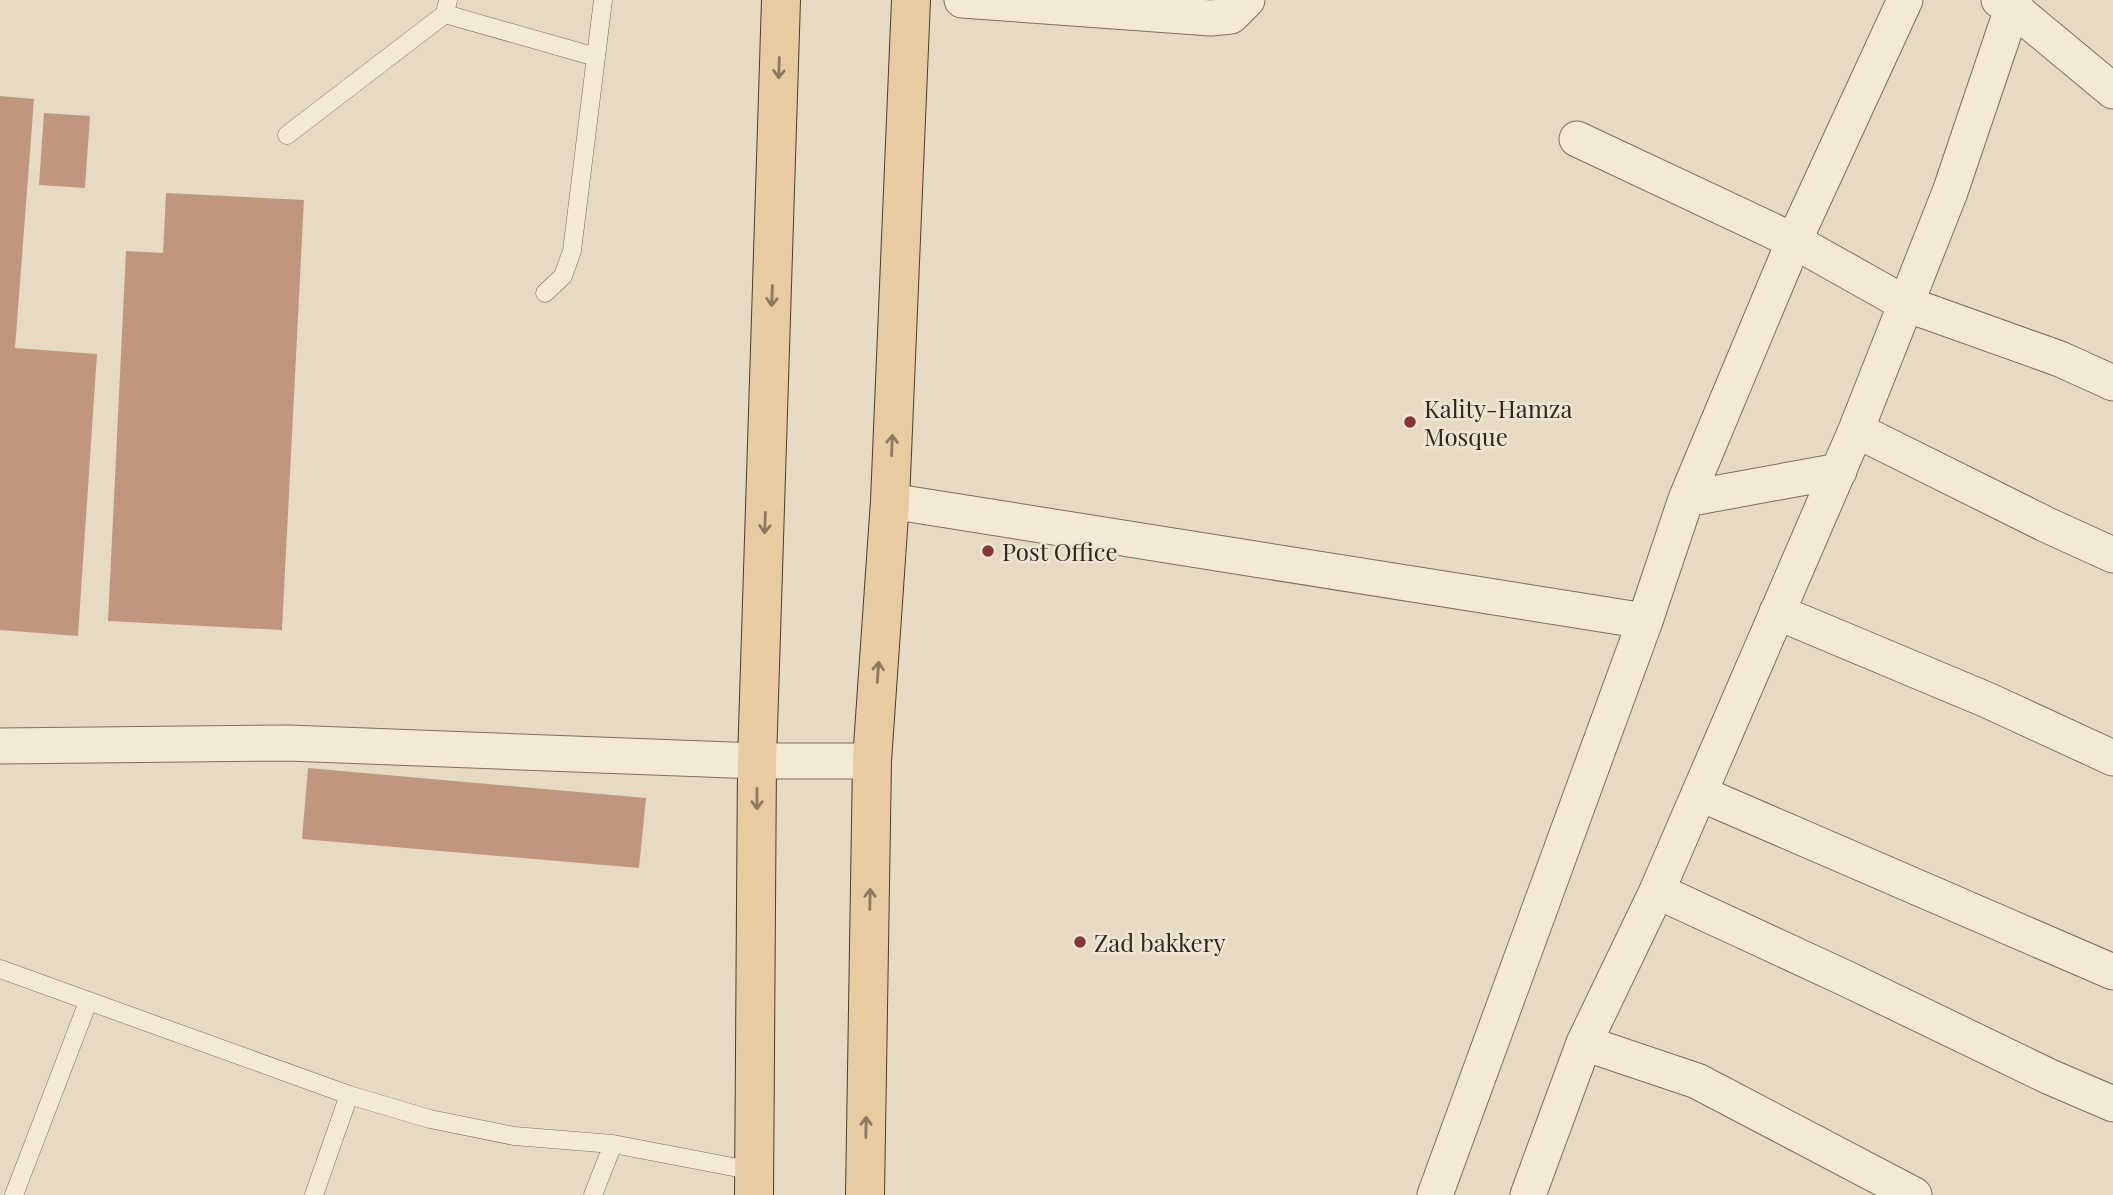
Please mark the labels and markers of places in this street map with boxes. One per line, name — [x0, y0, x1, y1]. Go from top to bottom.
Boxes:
place label: Kality-Hamza Mosque — [1424, 392, 1572, 452]
marker: Kality-Hamza Mosque — [1402, 414, 1418, 430]
place label: Post Office — [1002, 535, 1118, 567]
marker: Post Office — [980, 543, 996, 559]
place label: Zad bakkery — [1094, 926, 1226, 958]
marker: Zad bakkery — [1072, 934, 1088, 950]

